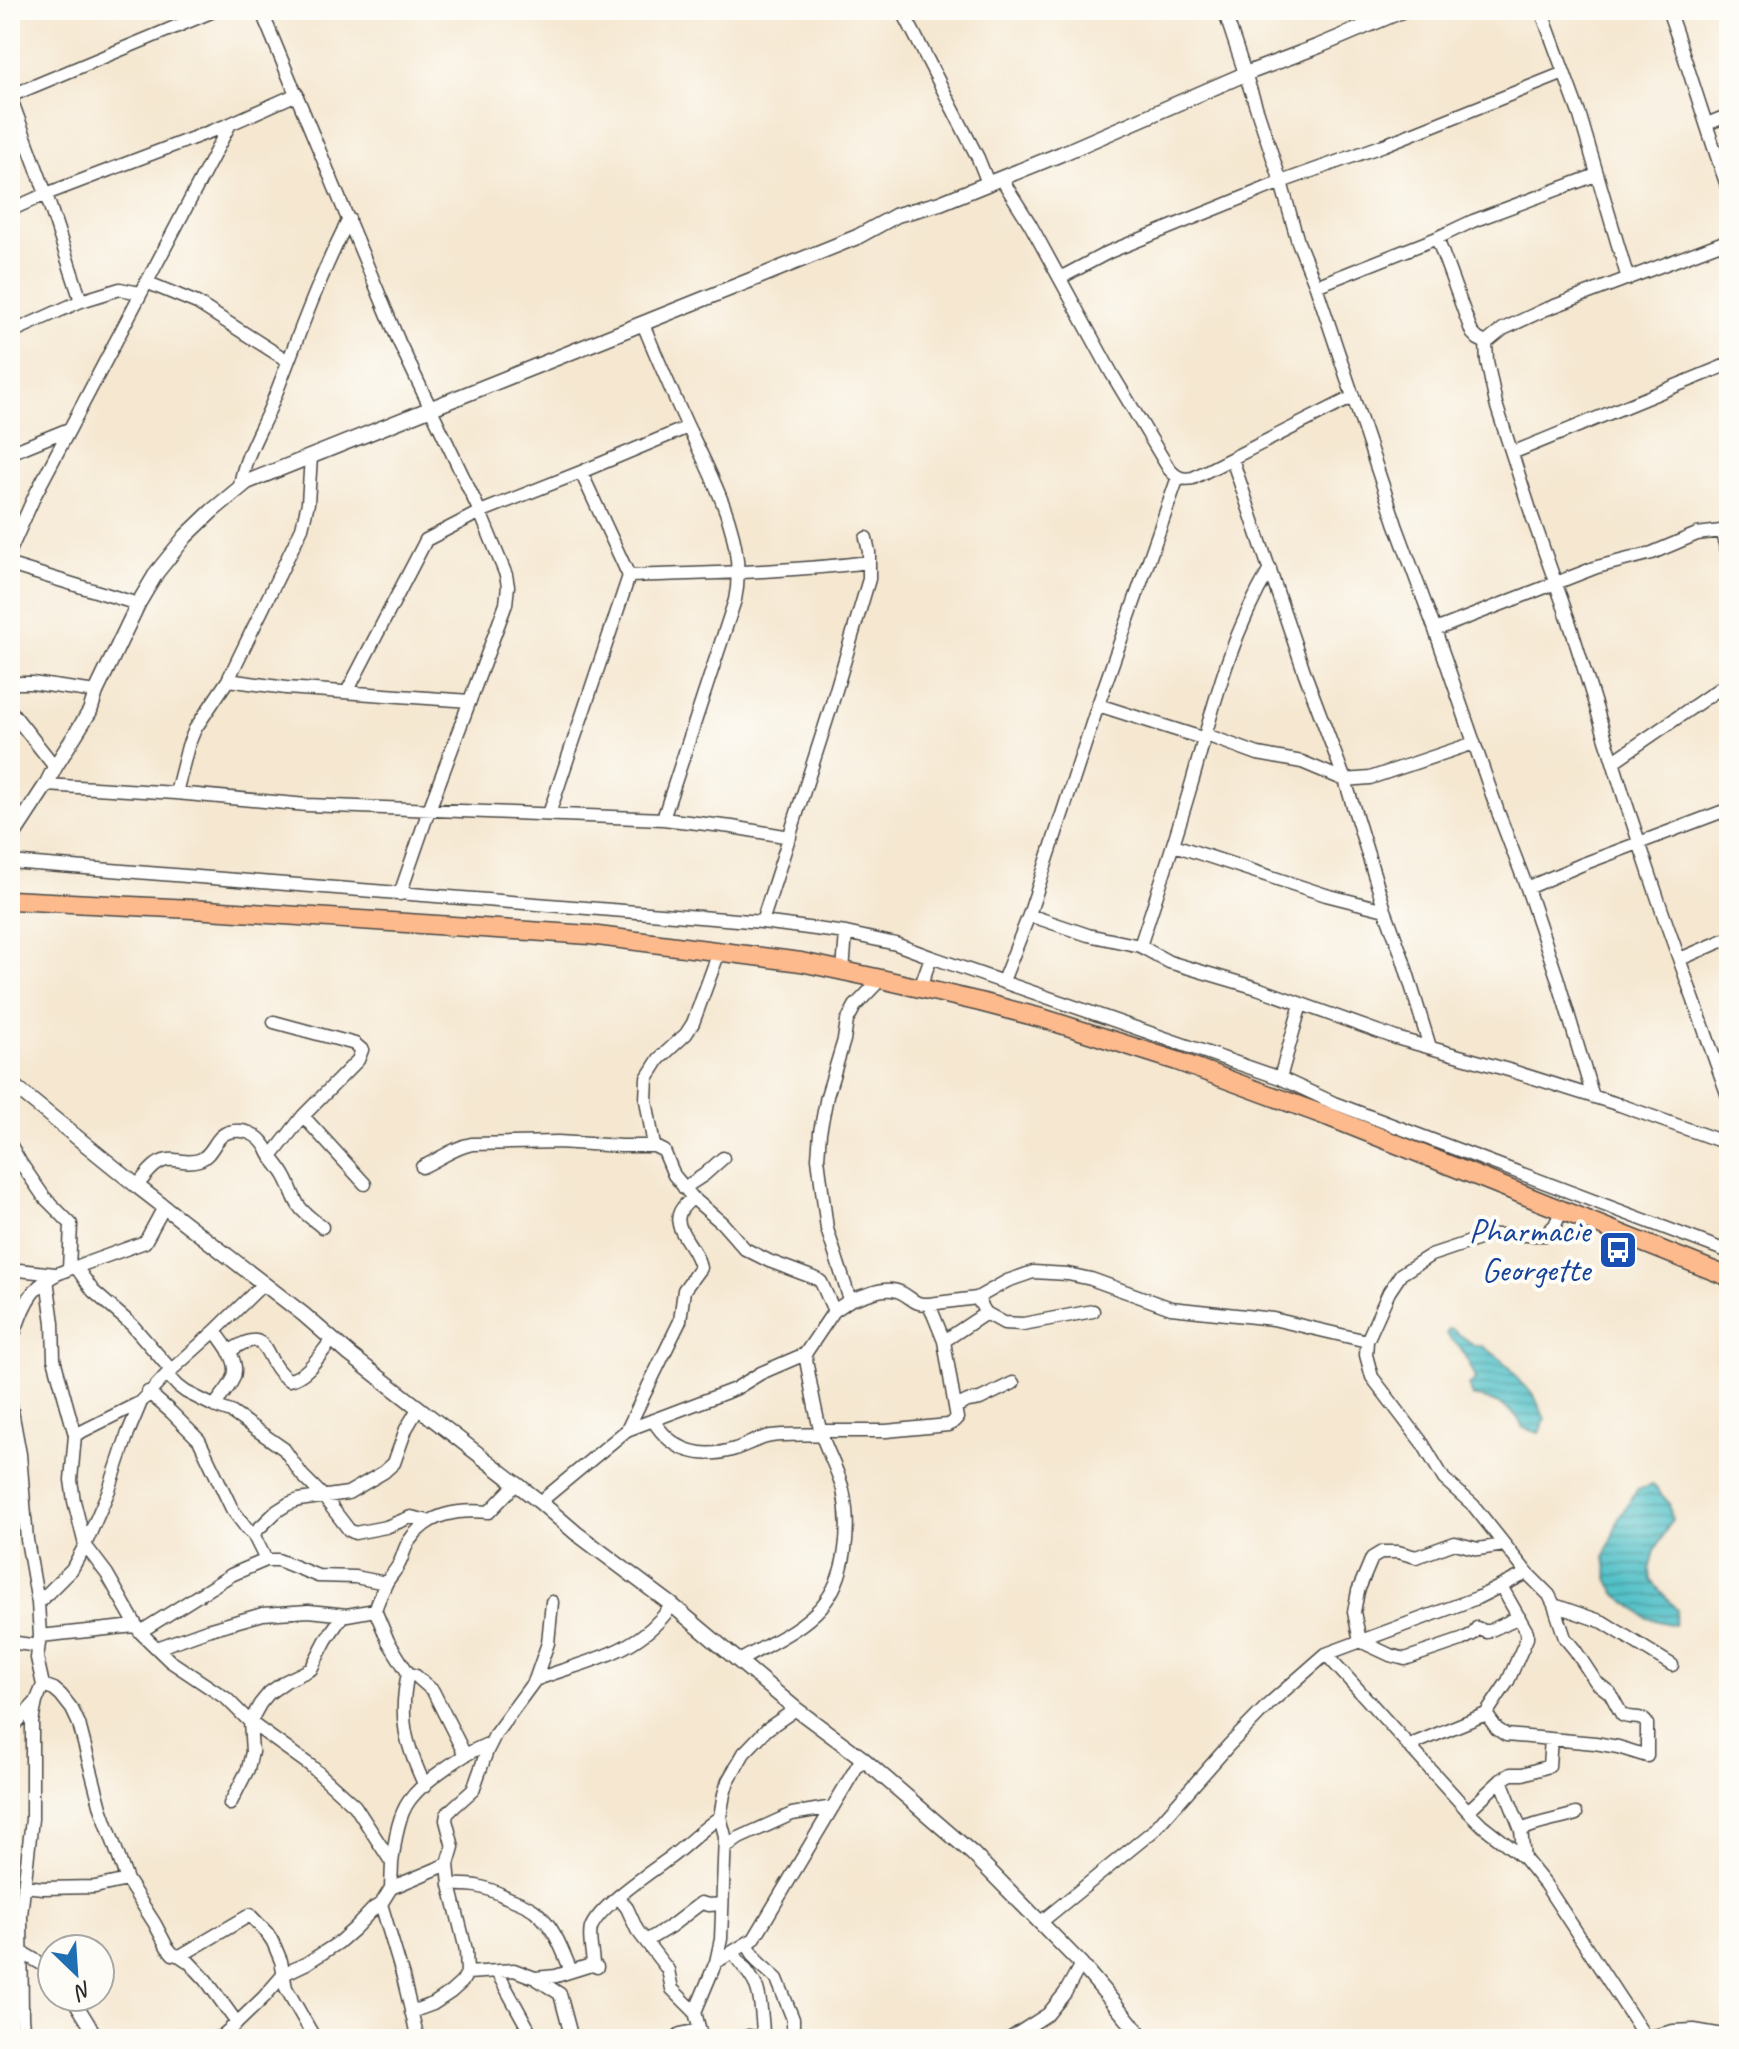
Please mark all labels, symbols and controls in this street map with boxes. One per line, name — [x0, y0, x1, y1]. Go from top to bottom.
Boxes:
place label: Pharmacie Georgette — [1469, 1209, 1593, 1291]
bus stop icon: Pharmacie Georgette — [1597, 1229, 1639, 1271]
north arrow — [36, 1933, 116, 2013]
text: N — [69, 1975, 96, 2007]

